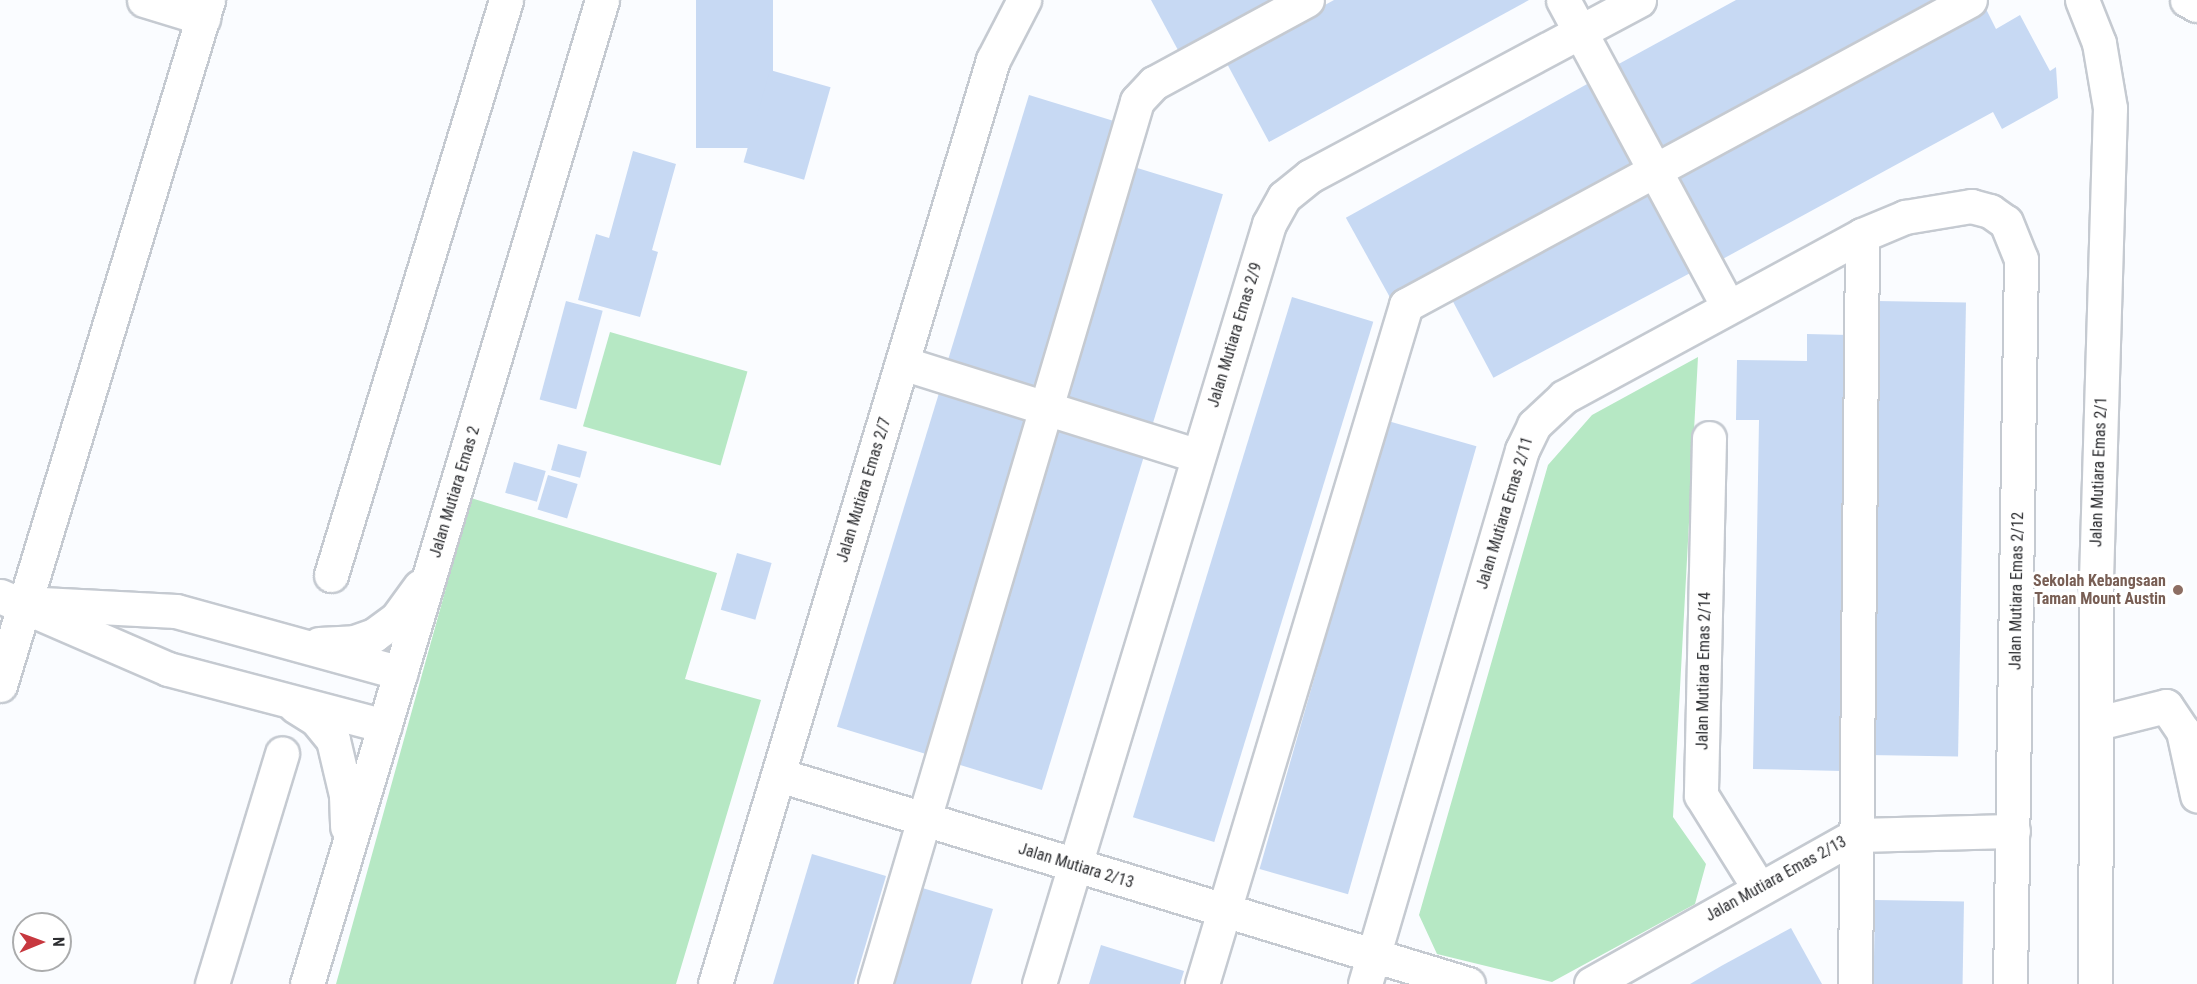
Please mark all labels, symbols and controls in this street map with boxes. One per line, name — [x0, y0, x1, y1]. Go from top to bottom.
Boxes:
street label: Jalan Mutiara Emas 2/9 — [1204, 260, 1266, 410]
street label: Jalan Mutiara Emas 2/1 — [2087, 397, 2111, 547]
street label: Jalan Mutiara Emas 2/7 — [833, 415, 895, 565]
street label: Jalan Mutiara Emas 2 — [426, 424, 484, 560]
street label: Jalan Mutiara Emas 2/11 — [1473, 435, 1537, 591]
street label: Jalan Mutiara Emas 2/12 — [2006, 512, 2028, 670]
place label: Sekolah Kebangsaan Taman Mount Austin — [2033, 571, 2166, 609]
marker: Sekolah Kebangsaan Taman Mount Austin — [2171, 583, 2185, 597]
street label: Jalan Mutiara Emas 2/14 — [1693, 592, 1715, 750]
street label: Jalan Mutiara Emas 2/13 — [1702, 832, 1850, 926]
street label: Jalan Mutiara 2/13 — [1016, 839, 1136, 893]
north arrow — [12, 912, 72, 972]
text: N — [49, 937, 68, 947]

